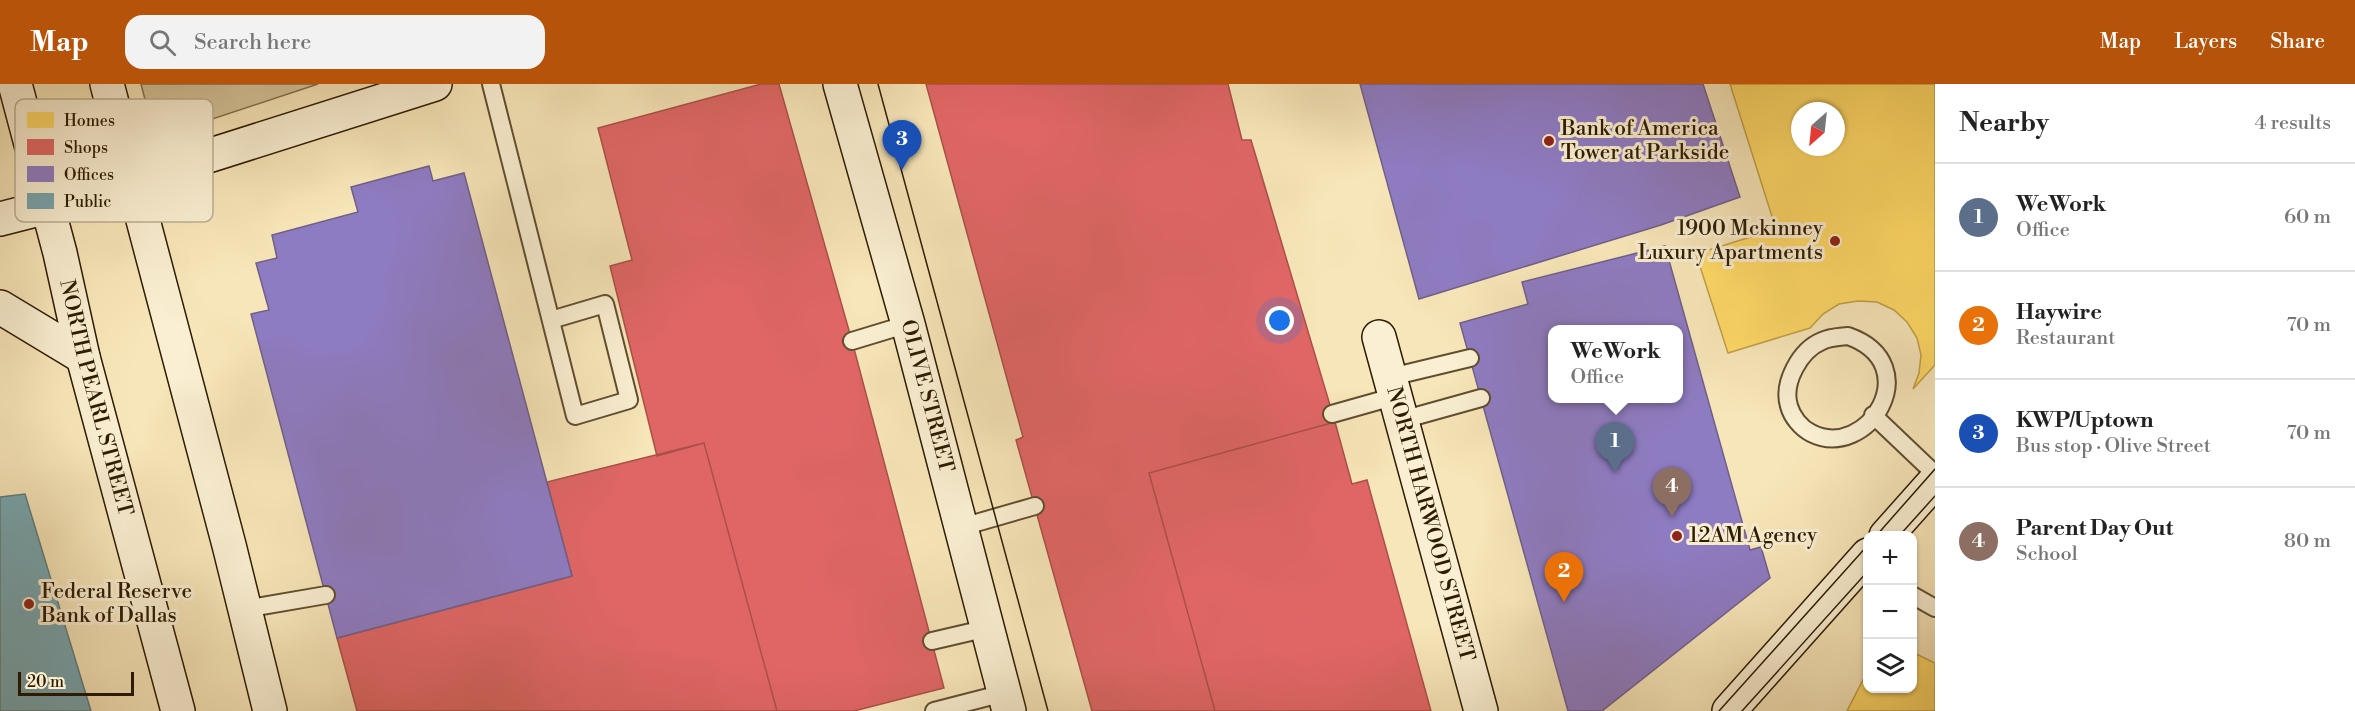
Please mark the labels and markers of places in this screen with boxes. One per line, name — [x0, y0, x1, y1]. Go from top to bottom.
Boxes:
place label: Bank of America Tower at Parkside — [1560, 116, 1729, 166]
pin: 3 — [882, 120, 922, 170]
marker: Bank of America Tower at Parkside — [1542, 134, 1556, 148]
place label: 1900 Mckinney Luxury Apartments — [1638, 216, 1824, 266]
marker: 1900 Mckinney Luxury Apartments — [1828, 234, 1842, 248]
pin: 1 — [1596, 422, 1634, 472]
pin: 4 — [1652, 468, 1692, 517]
place label: 12AM Agency — [1689, 523, 1818, 549]
marker: 12AM Agency — [1670, 529, 1684, 543]
pin: 2 — [1544, 552, 1584, 602]
place label: Federal Reserve Bank of Dallas — [40, 579, 192, 629]
marker: Federal Reserve Bank of Dallas — [22, 597, 36, 611]

